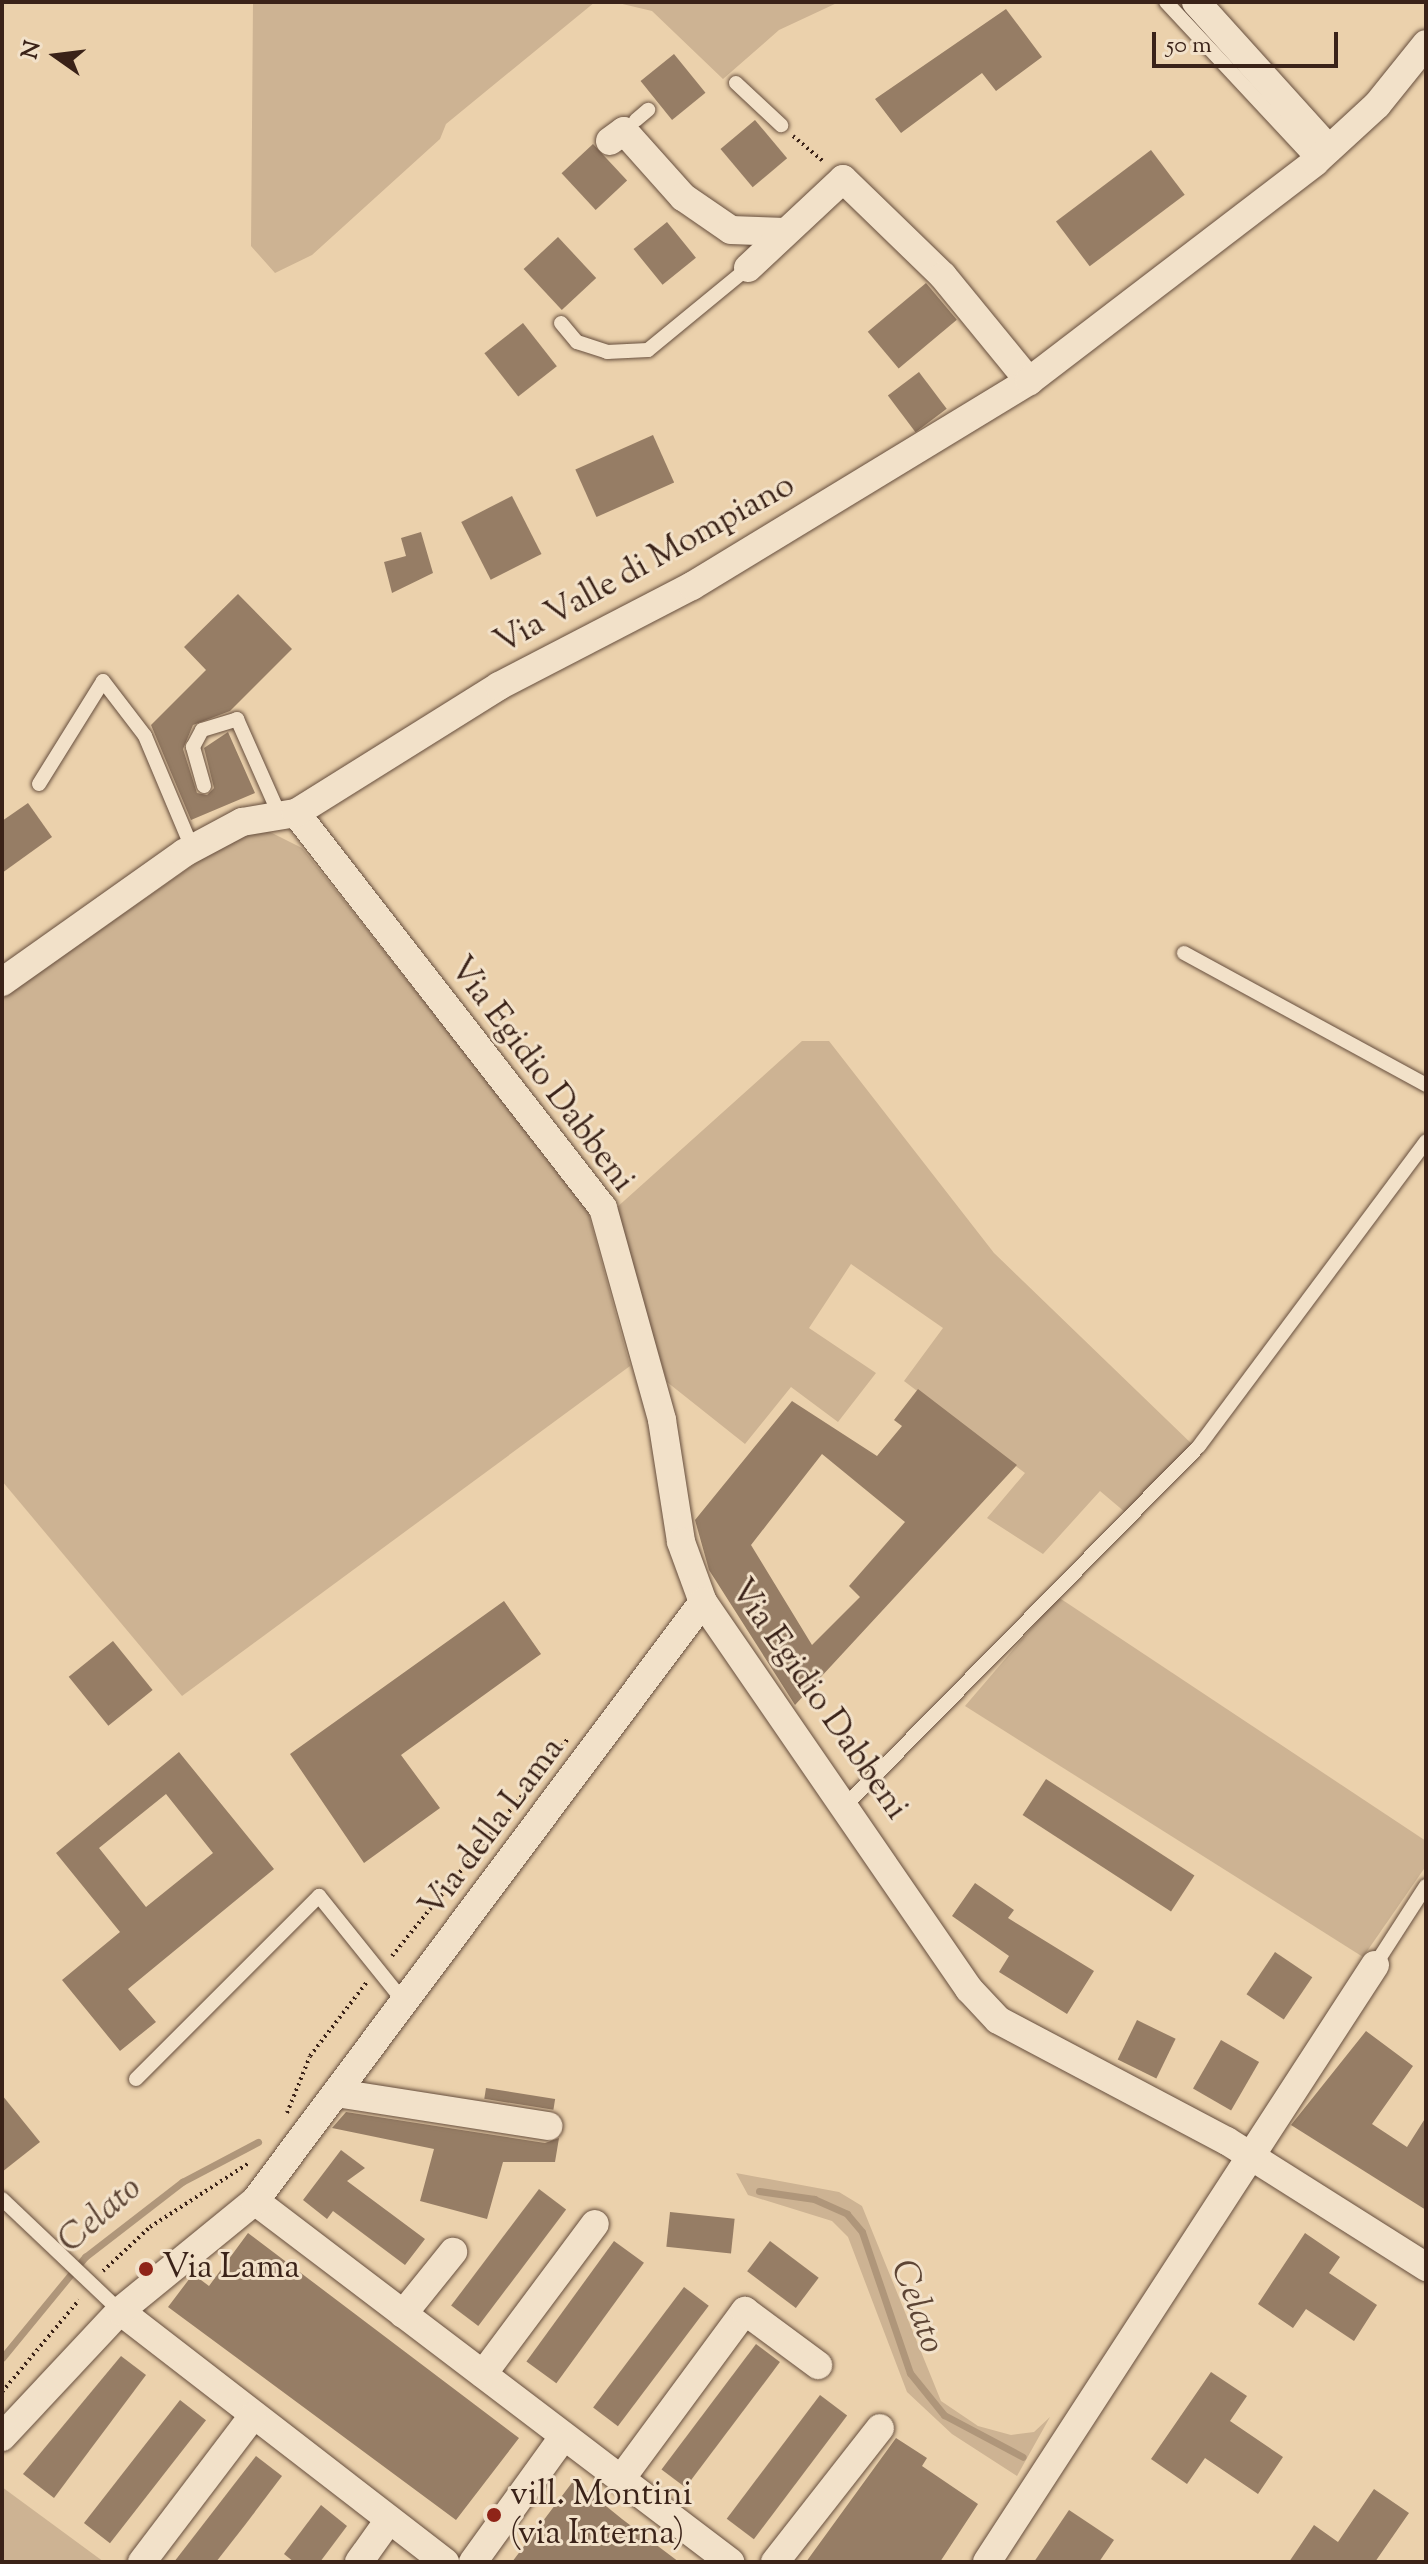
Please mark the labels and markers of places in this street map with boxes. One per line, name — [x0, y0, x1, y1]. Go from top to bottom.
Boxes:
place label: Via Lama — [162, 2249, 300, 2289]
marker: Via Lama — [137, 2260, 155, 2278]
place label: vill. Montini (via Interna) — [510, 2475, 692, 2554]
marker: vill. Montini (via Interna) — [485, 2506, 503, 2524]

